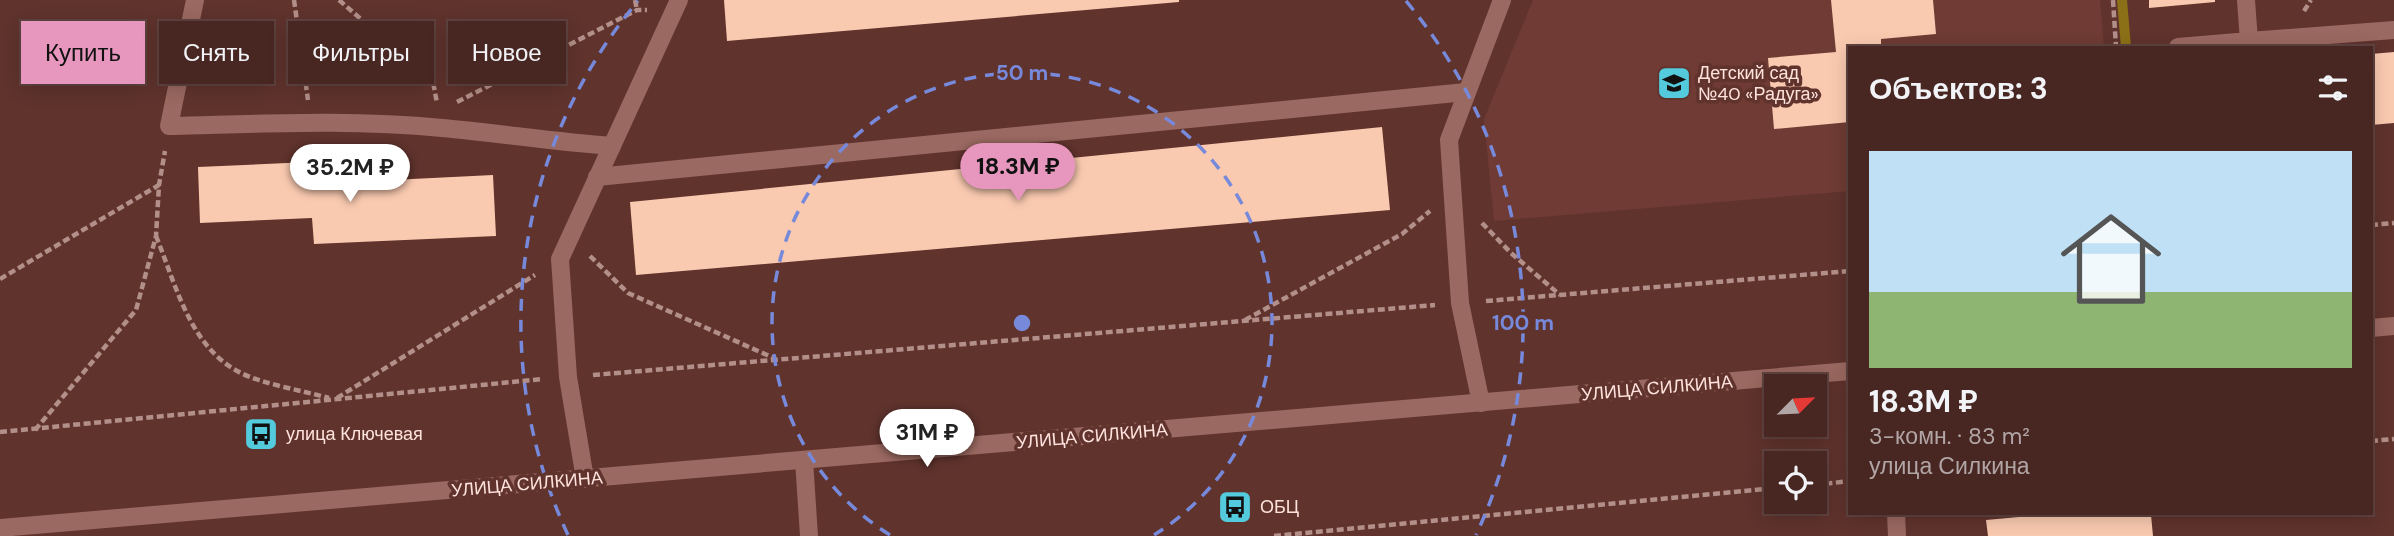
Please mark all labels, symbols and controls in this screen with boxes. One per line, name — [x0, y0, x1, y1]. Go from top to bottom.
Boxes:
chip: Купить — [21, 21, 145, 84]
chip: Снять — [159, 21, 274, 84]
chip: Фильтры — [288, 21, 434, 84]
chip: Новое — [448, 21, 566, 84]
text: 50 m — [996, 59, 1048, 87]
place label: Детский сад №40 «Радуга» — [1698, 61, 1819, 106]
school or university icon: Детский сад №40 «Радуга» — [1655, 64, 1693, 102]
text: Объектов: 3 — [1869, 69, 2048, 108]
icon: filters — [2314, 69, 2352, 107]
pin: 35.2M ₽ — [285, 144, 415, 204]
pin: 18.3M ₽ — [953, 144, 1083, 203]
text: 18.3M ₽ — [976, 151, 1060, 181]
text: 35.2M ₽ — [306, 152, 394, 182]
icon: home — [2048, 196, 2174, 322]
text: 100 m — [1492, 309, 1554, 337]
centre of rings — [1010, 311, 1034, 335]
street label: УЛИЦА СИЛКИНА — [1580, 369, 1734, 407]
north arrow — [1764, 374, 1827, 438]
map controls — [1764, 374, 1827, 514]
text: 18.3M ₽ — [1869, 382, 1978, 421]
pin: 31M ₽ — [878, 410, 976, 469]
bus stop icon: улица Ключевая — [242, 415, 280, 453]
text: 31M ₽ — [896, 417, 958, 447]
street label: УЛИЦА СИЛКИНА — [1015, 417, 1169, 455]
text: 3-комн. · 83 m² — [1869, 421, 2030, 451]
place label: улица Ключевая — [286, 422, 423, 446]
button: locate — [1764, 451, 1827, 514]
text: улица Силкина — [1869, 451, 2030, 481]
street label: УЛИЦА СИЛКИНА — [450, 465, 604, 503]
bus stop icon: ОБЦ — [1216, 488, 1254, 526]
place label: ОБЦ — [1260, 495, 1299, 519]

